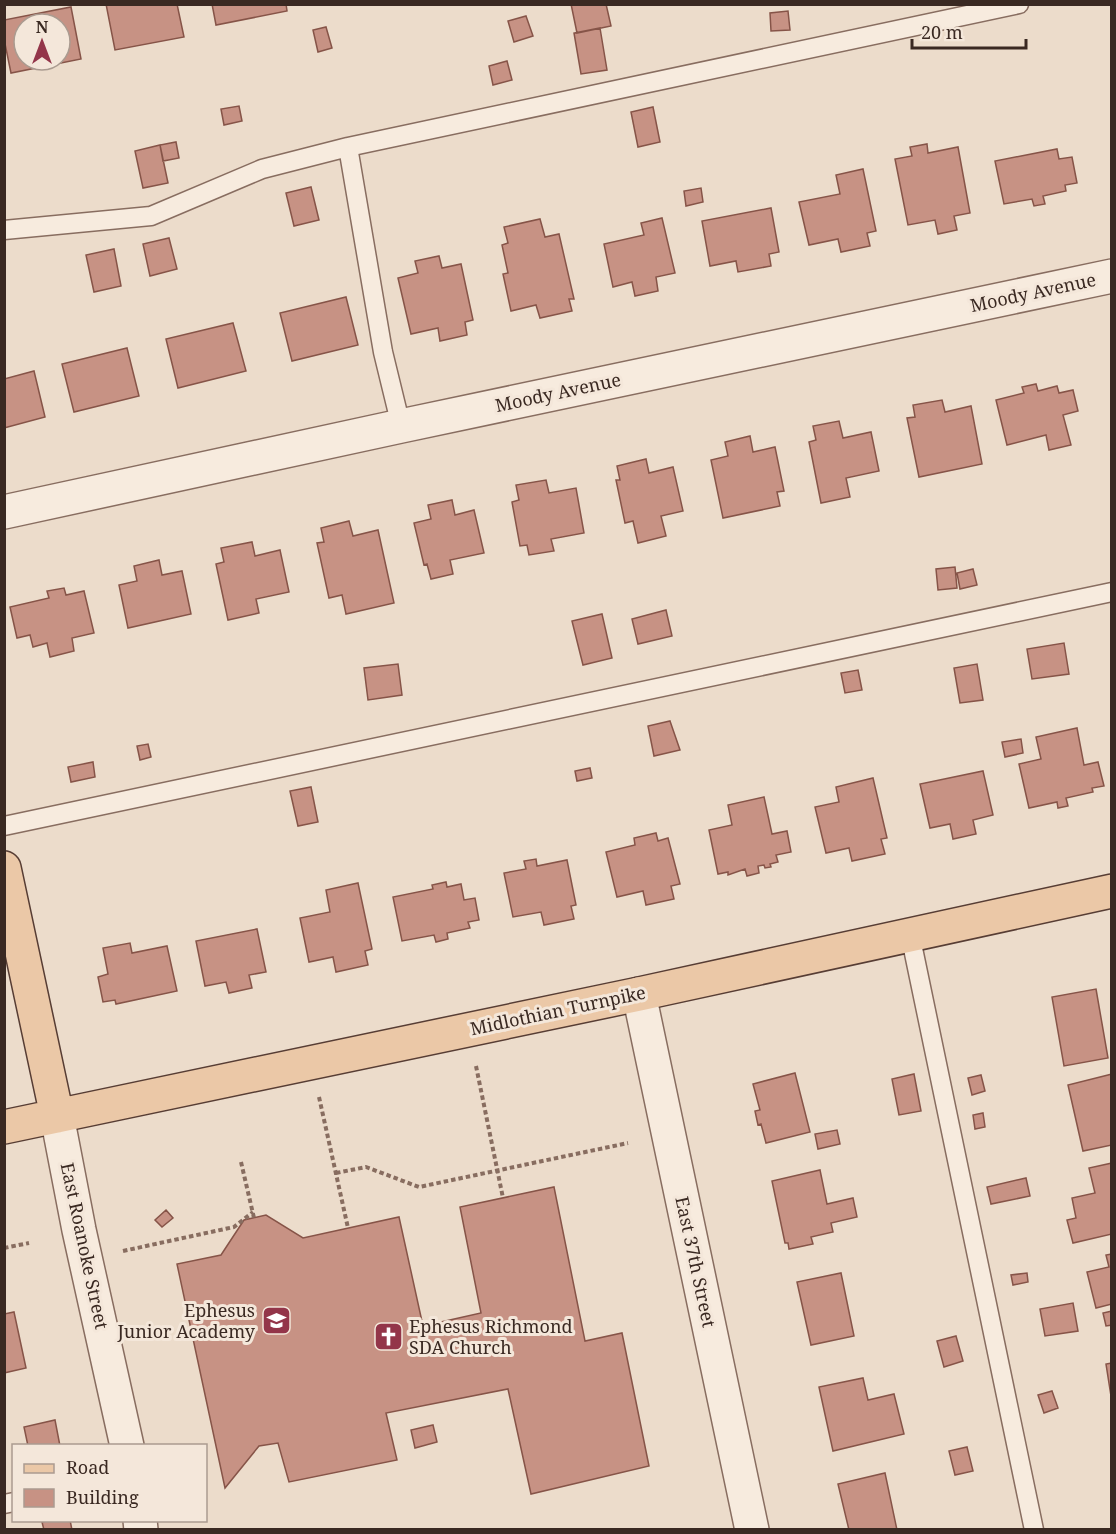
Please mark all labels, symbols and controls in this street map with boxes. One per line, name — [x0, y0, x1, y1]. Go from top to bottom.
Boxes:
north arrow — [12, 12, 72, 72]
scale bar — [912, 12, 1026, 50]
text: N — [36, 16, 49, 38]
text: 20 m — [921, 20, 963, 44]
street label: Moody Avenue — [968, 267, 1098, 317]
street label: Moody Avenue — [493, 367, 623, 417]
street label: Midlothian Turnpike — [468, 980, 648, 1040]
street label: East Roanoke Street — [56, 1160, 114, 1331]
street label: East 37th Street — [670, 1194, 722, 1329]
place label: Ephesus Junior Academy — [116, 1298, 256, 1343]
school or university icon: Ephesus Junior Academy — [260, 1305, 292, 1337]
place label: Ephesus Richmond SDA Church — [409, 1314, 573, 1359]
church icon: Ephesus Richmond SDA Church — [372, 1321, 404, 1353]
legend — [12, 1444, 207, 1522]
text: Road — [66, 1455, 109, 1479]
text: Building — [66, 1485, 139, 1509]

